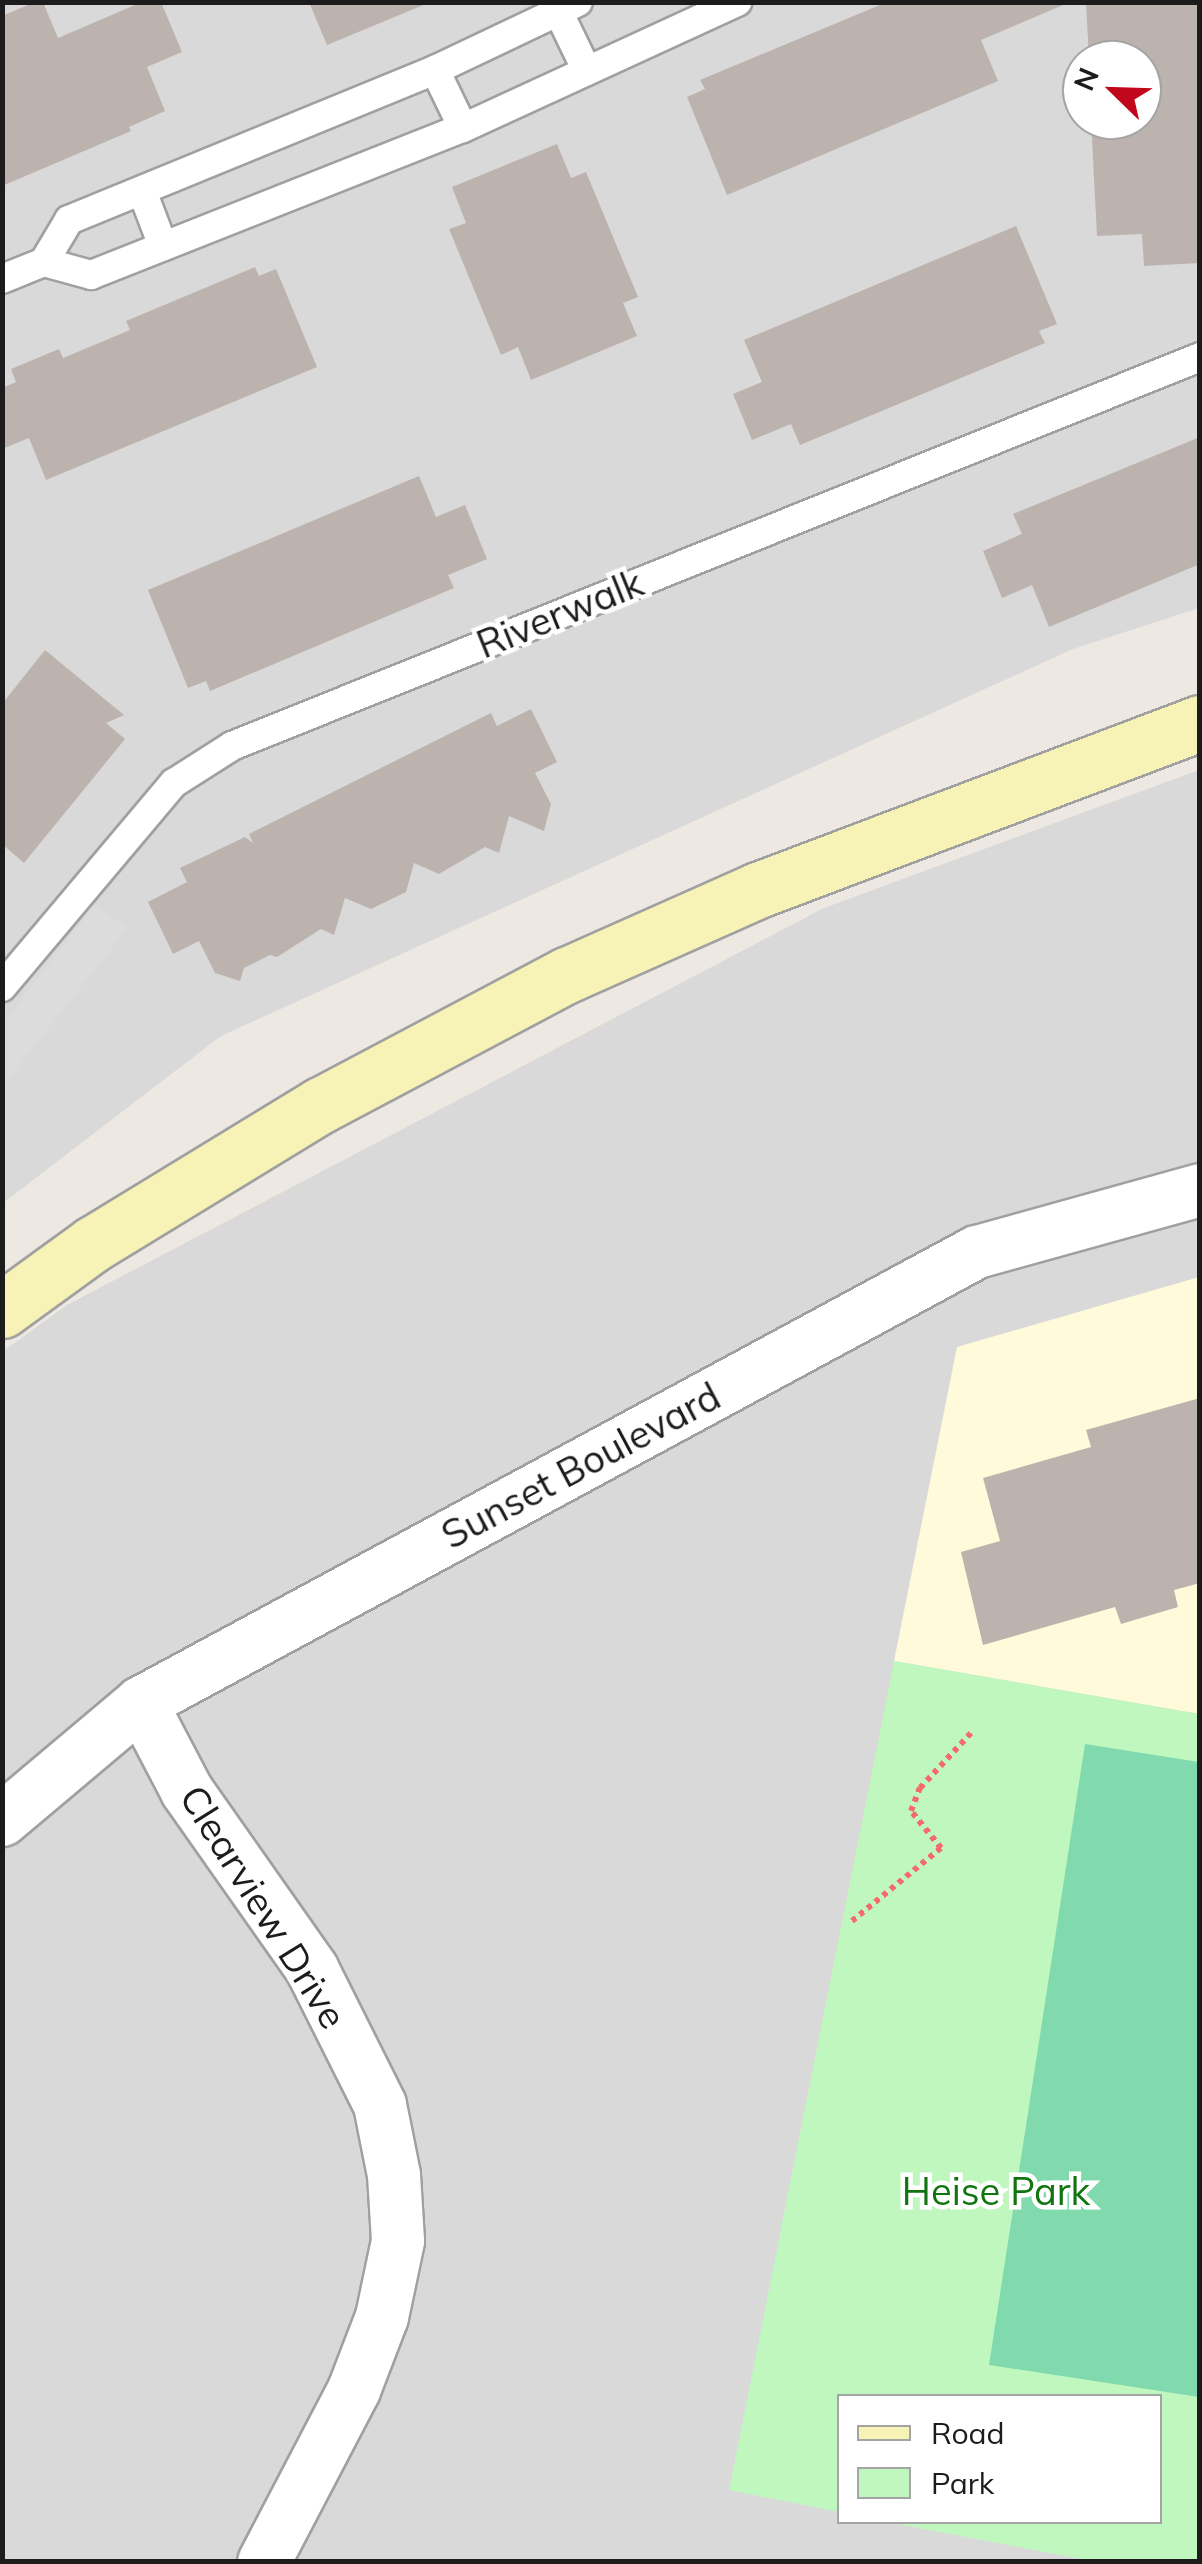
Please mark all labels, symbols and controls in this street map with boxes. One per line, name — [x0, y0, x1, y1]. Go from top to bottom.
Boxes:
north arrow — [1062, 40, 1162, 140]
text: N — [1066, 62, 1106, 95]
street label: Riverwalk — [470, 560, 650, 668]
street label: Sunset Boulevard — [434, 1373, 728, 1559]
street label: Clearview Drive — [170, 1777, 356, 2037]
park label: Heise Park — [902, 2169, 1090, 2215]
legend — [837, 2394, 1162, 2524]
text: Road — [931, 2414, 1005, 2452]
text: Park — [931, 2464, 994, 2502]

